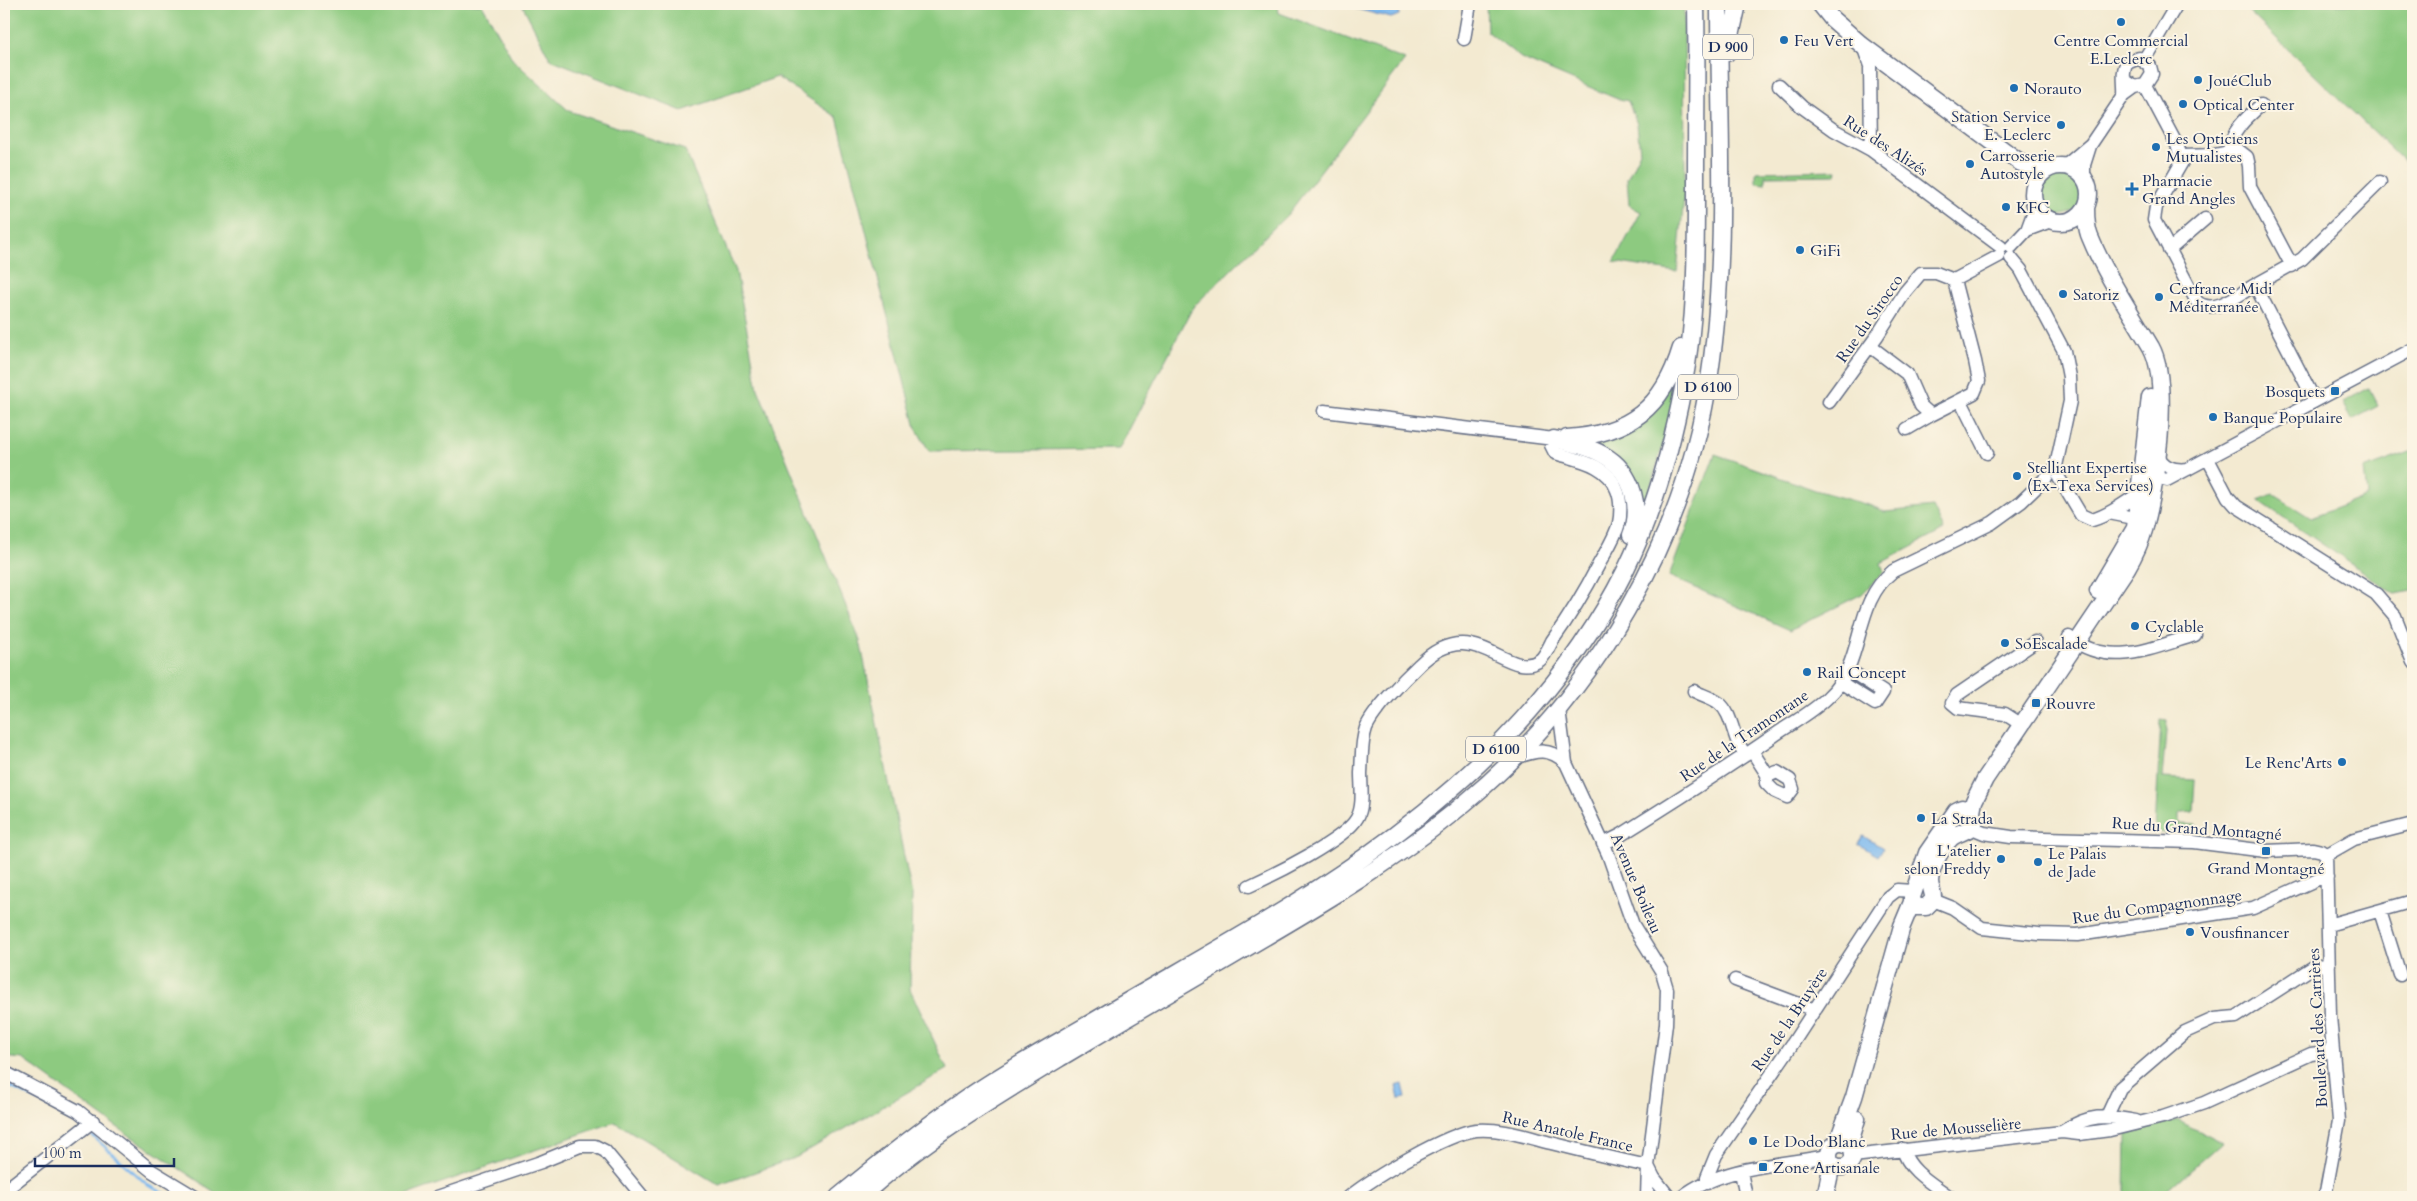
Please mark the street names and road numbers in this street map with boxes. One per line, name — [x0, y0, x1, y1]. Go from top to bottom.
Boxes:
road number: D 900 — [1703, 34, 1753, 60]
street label: Rue des Alizés — [1839, 110, 1932, 181]
street label: Rue du Sirocco — [1831, 270, 1909, 367]
road number: D 6100 — [1678, 374, 1738, 400]
street label: Rue de la Tramontane — [1676, 685, 1813, 787]
road number: D 6100 — [1466, 736, 1526, 762]
street label: Rue du Grand Montagné — [2111, 812, 2283, 846]
street label: Avenue Boileau — [1605, 830, 1667, 937]
street label: Rue du Compagnonnage — [2071, 884, 2243, 930]
street label: Boulevard des Carrières — [2303, 948, 2333, 1108]
street label: Rue de la Bruyère — [1747, 963, 1833, 1076]
street label: Rue Anatole France — [1500, 1106, 1635, 1158]
street label: Rue de Mousselière — [1890, 1112, 2022, 1146]

